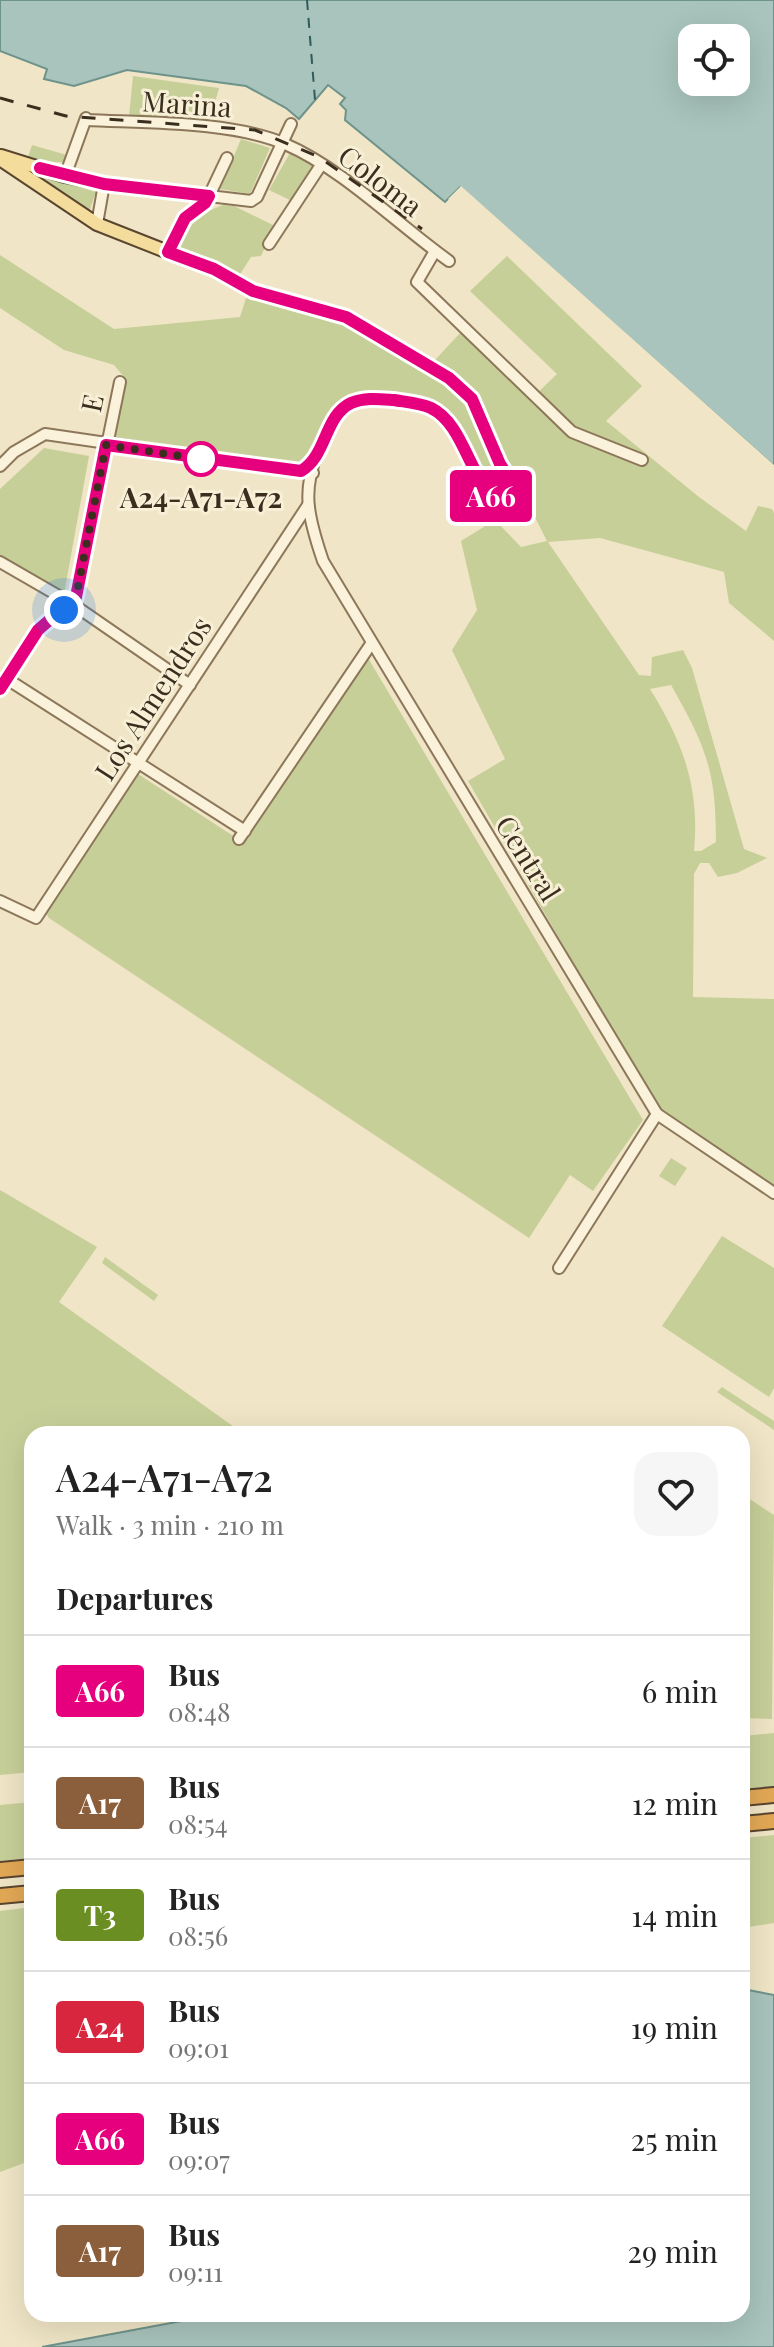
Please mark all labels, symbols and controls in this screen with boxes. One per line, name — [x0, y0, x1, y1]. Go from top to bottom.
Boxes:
map controls — [678, 24, 750, 96]
button: locate — [678, 24, 750, 96]
street label: Marina — [141, 81, 233, 125]
street label: Coloma — [331, 136, 431, 224]
street label: E — [71, 391, 111, 415]
marker: A24-A71-A72 — [184, 442, 218, 476]
line badge: A66 — [445, 470, 537, 522]
text: A66 — [466, 477, 516, 514]
place label: A24-A71-A72 — [119, 478, 282, 515]
your location — [44, 590, 84, 630]
street label: Los Almendros — [85, 609, 219, 787]
street label: Central — [488, 808, 570, 908]
text: A24-A71-A72 — [56, 1451, 273, 1502]
button: heart — [634, 1452, 718, 1536]
text: Walk · 3 min · 210 m — [56, 1507, 284, 1542]
text: Departures — [56, 1578, 213, 1618]
text: Bus — [168, 1654, 220, 1694]
text: 6 min — [642, 1671, 718, 1711]
text: A66 — [75, 1672, 125, 1709]
text: 08:48 — [168, 1694, 230, 1729]
text: Bus — [168, 1766, 220, 1806]
text: 12 min — [632, 1783, 718, 1823]
text: A17 — [79, 1784, 121, 1821]
text: 08:54 — [168, 1806, 228, 1841]
text: Bus — [168, 1878, 220, 1918]
text: 14 min — [631, 1895, 718, 1935]
text: T3 — [84, 1896, 116, 1933]
text: 08:56 — [168, 1918, 228, 1953]
text: Bus — [168, 1990, 220, 2030]
text: 19 min — [631, 2007, 718, 2047]
text: A24 — [76, 2008, 124, 2045]
text: 09:01 — [168, 2030, 229, 2065]
text: Bus — [168, 2102, 220, 2142]
text: 25 min — [631, 2119, 718, 2159]
text: A66 — [75, 2120, 125, 2157]
text: 09:07 — [168, 2142, 230, 2177]
text: Bus — [168, 2214, 220, 2254]
text: 29 min — [628, 2231, 718, 2271]
text: A17 — [79, 2232, 121, 2269]
text: 09:11 — [168, 2254, 223, 2289]

